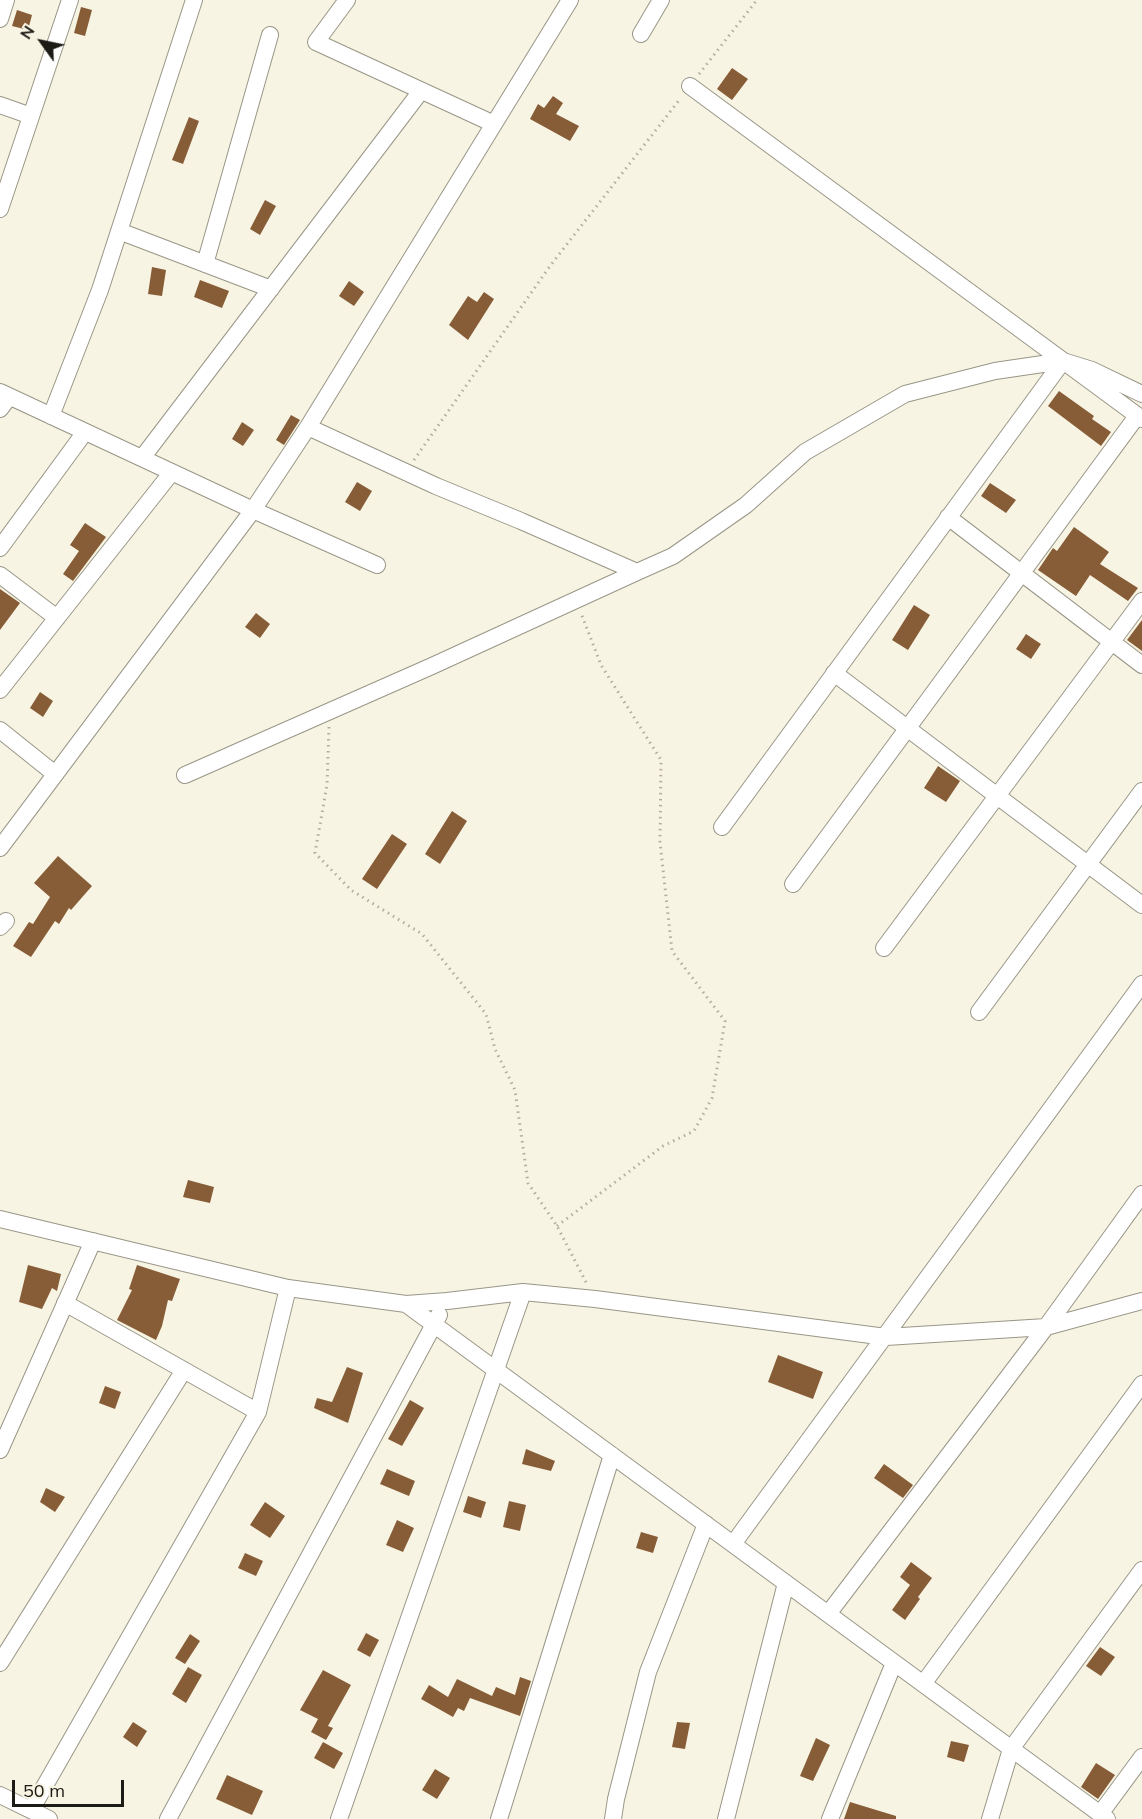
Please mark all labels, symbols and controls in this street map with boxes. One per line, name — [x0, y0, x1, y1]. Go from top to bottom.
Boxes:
north arrow — [12, 12, 72, 72]
text: N — [15, 22, 39, 43]
scale bar — [15, 1768, 128, 1806]
text: 50 m — [23, 1779, 65, 1802]

